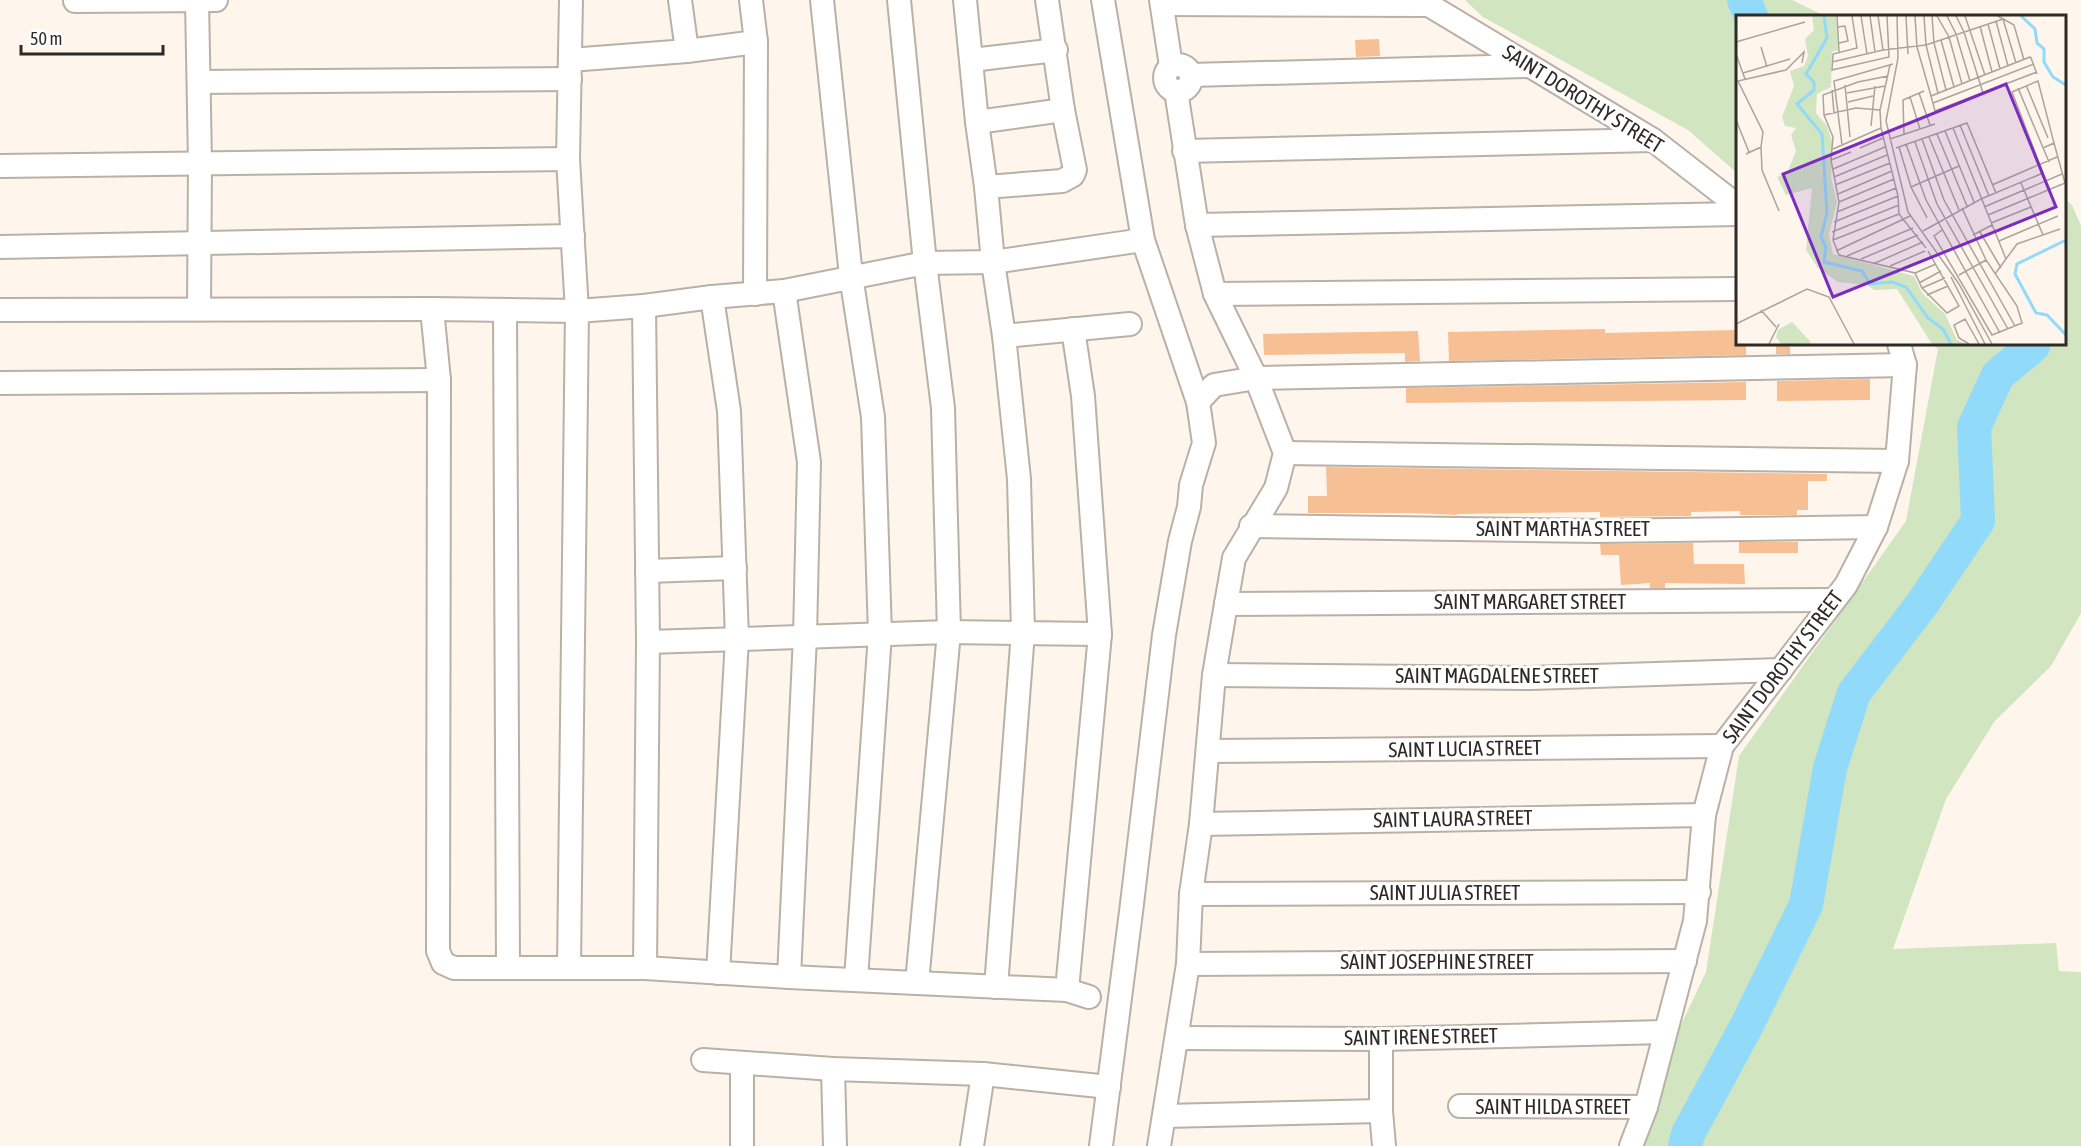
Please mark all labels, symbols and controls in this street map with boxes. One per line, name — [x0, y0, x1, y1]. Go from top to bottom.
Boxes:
inset map — [1736, 15, 2066, 345]
scale bar — [21, 18, 164, 56]
text: 50 m — [30, 28, 62, 49]
street label: SAINT DOROTHY STREET — [1499, 39, 1668, 157]
street label: SAINT MARTHA STREET — [1476, 516, 1650, 540]
street label: SAINT DOROTHY STREET — [1717, 586, 1847, 747]
street label: SAINT MARGARET STREET — [1434, 589, 1626, 613]
street label: SAINT MAGDALENE STREET — [1395, 663, 1599, 687]
street label: SAINT LUCIA STREET — [1388, 735, 1542, 761]
street label: SAINT LAURA STREET — [1373, 805, 1533, 831]
street label: SAINT JULIA STREET — [1370, 880, 1520, 904]
street label: SAINT JOSEPHINE STREET — [1340, 949, 1534, 973]
street label: SAINT IRENE STREET — [1344, 1023, 1498, 1049]
street label: SAINT HILDA STREET — [1475, 1094, 1631, 1118]

